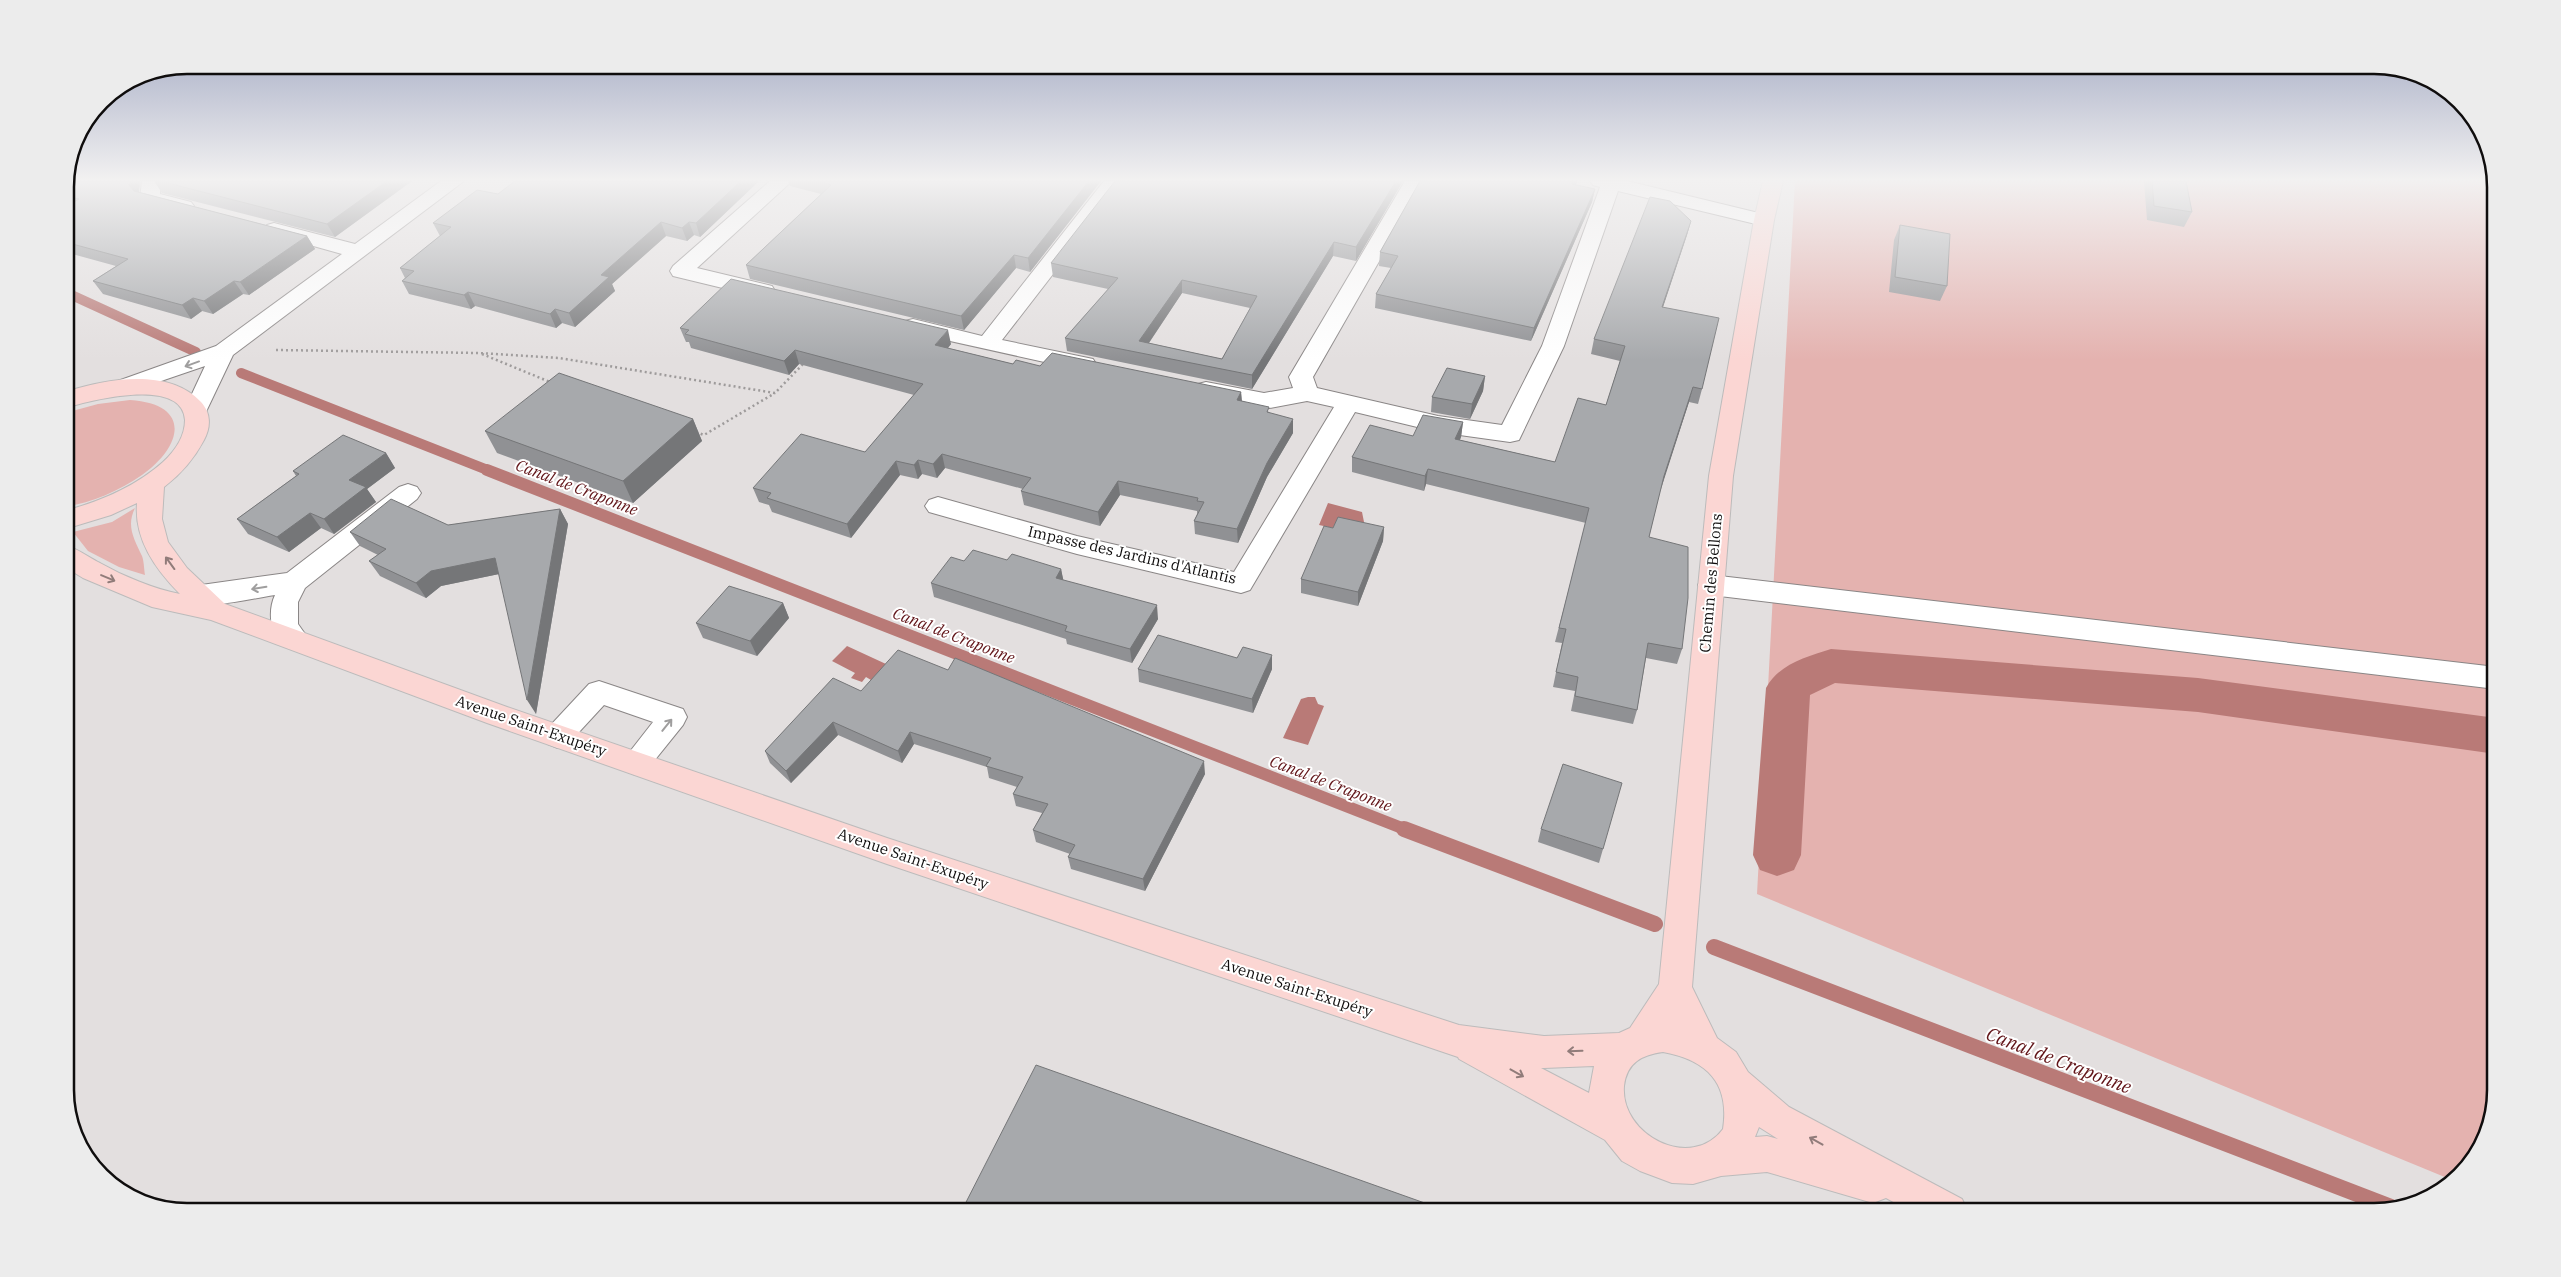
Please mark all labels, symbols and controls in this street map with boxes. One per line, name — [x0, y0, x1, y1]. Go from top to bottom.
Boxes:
one-way arrow — [185, 360, 200, 369]
water label: Canal de Craponne — [513, 454, 641, 520]
street label: Chemin des Bellons — [1695, 513, 1726, 653]
street label: Impasse des Jardins d'Atlantis — [1026, 521, 1238, 588]
one-way arrow — [165, 556, 175, 570]
one-way arrow — [100, 574, 115, 583]
one-way arrow — [251, 584, 267, 594]
water label: Canal de Craponne — [890, 602, 1018, 668]
street label: Avenue Saint-Exupéry — [453, 691, 609, 760]
one-way arrow — [661, 718, 672, 731]
water label: Canal de Craponne — [1267, 750, 1395, 816]
street label: Avenue Saint-Exupéry — [835, 824, 991, 893]
street label: Avenue Saint-Exupéry — [1219, 954, 1375, 1021]
water label: Canal de Craponne — [1983, 1021, 2136, 1099]
one-way arrow — [1567, 1046, 1584, 1056]
one-way arrow — [1509, 1068, 1524, 1078]
one-way arrow — [1809, 1136, 1824, 1145]

